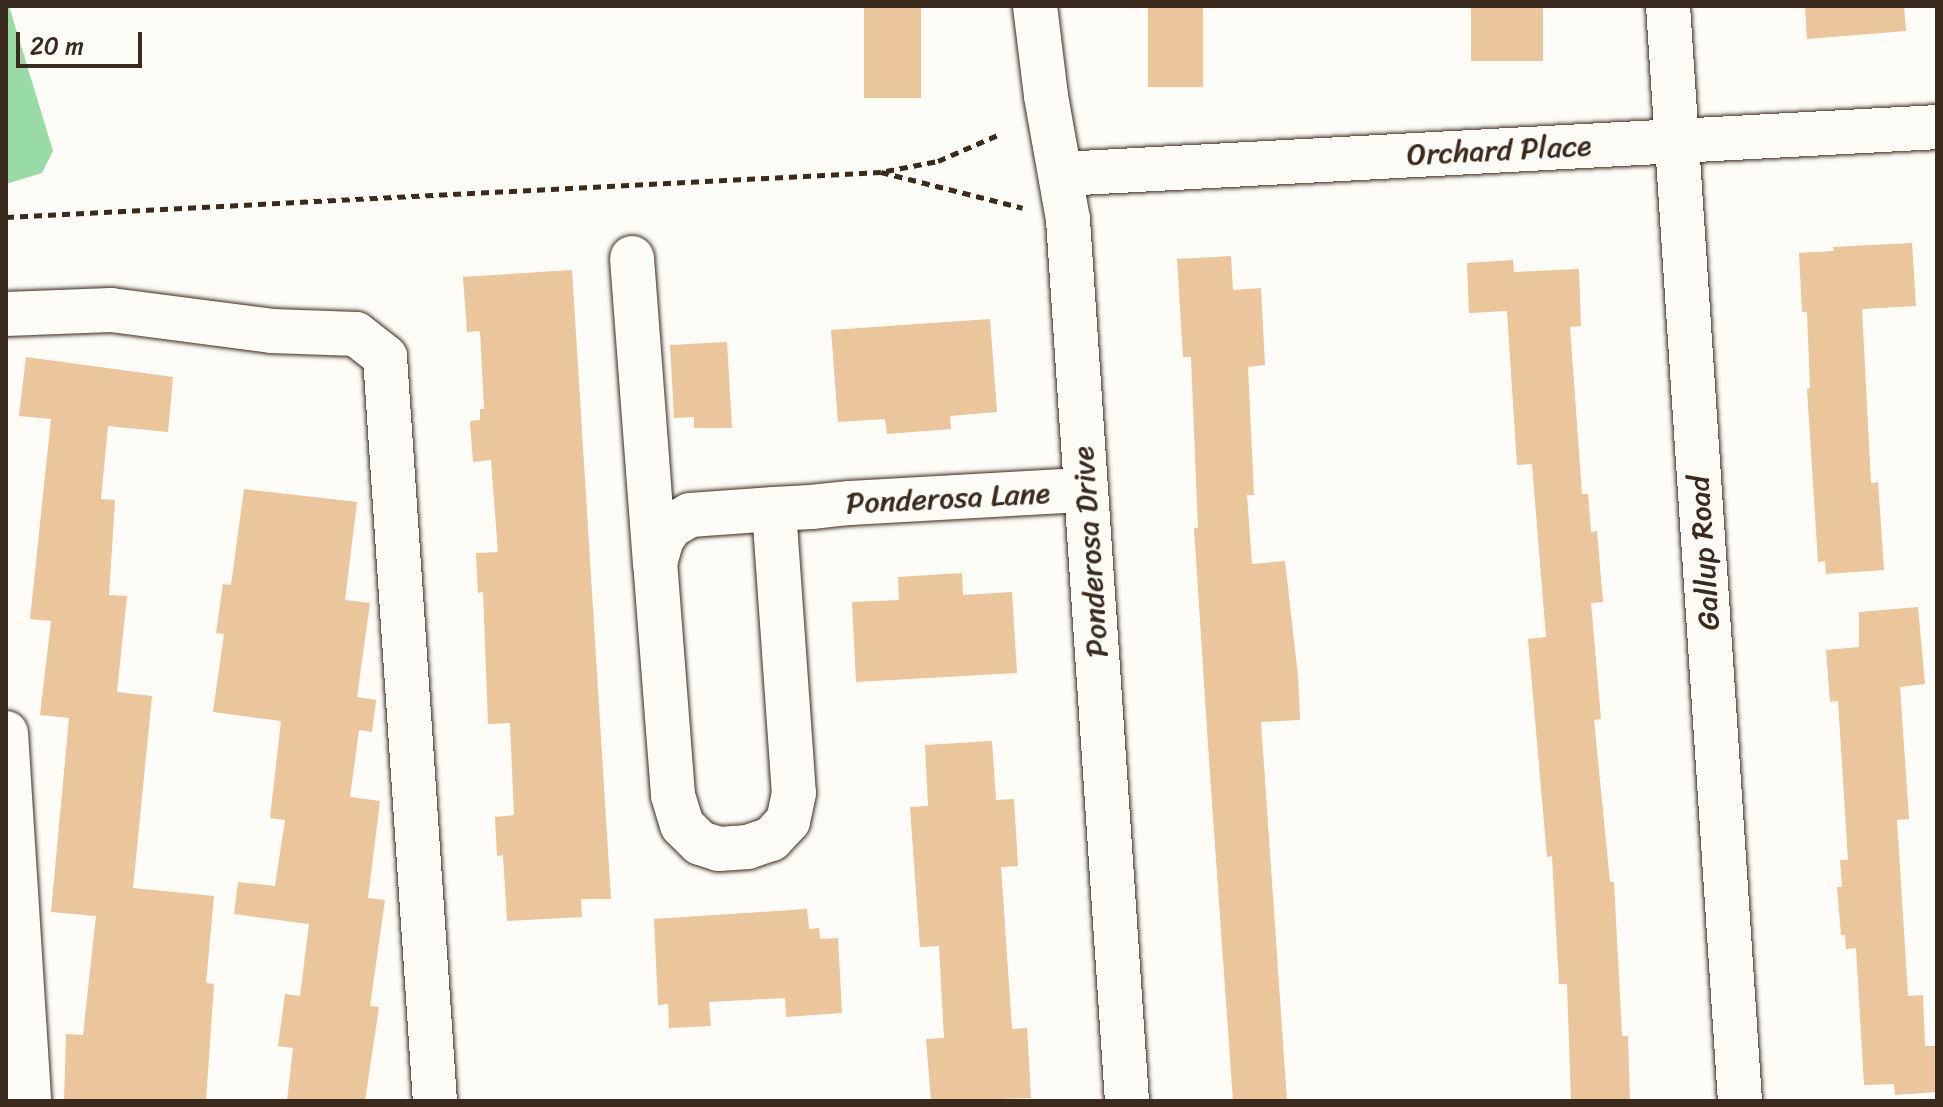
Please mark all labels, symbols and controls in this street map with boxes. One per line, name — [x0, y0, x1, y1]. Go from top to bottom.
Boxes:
scale bar — [20, 16, 146, 66]
text: 20 m — [30, 25, 84, 67]
street label: Orchard Place — [1405, 127, 1593, 173]
street label: Ponderosa Drive — [1065, 445, 1115, 659]
street label: Gallup Road — [1681, 474, 1727, 632]
street label: Ponderosa Lane — [845, 475, 1051, 521]

